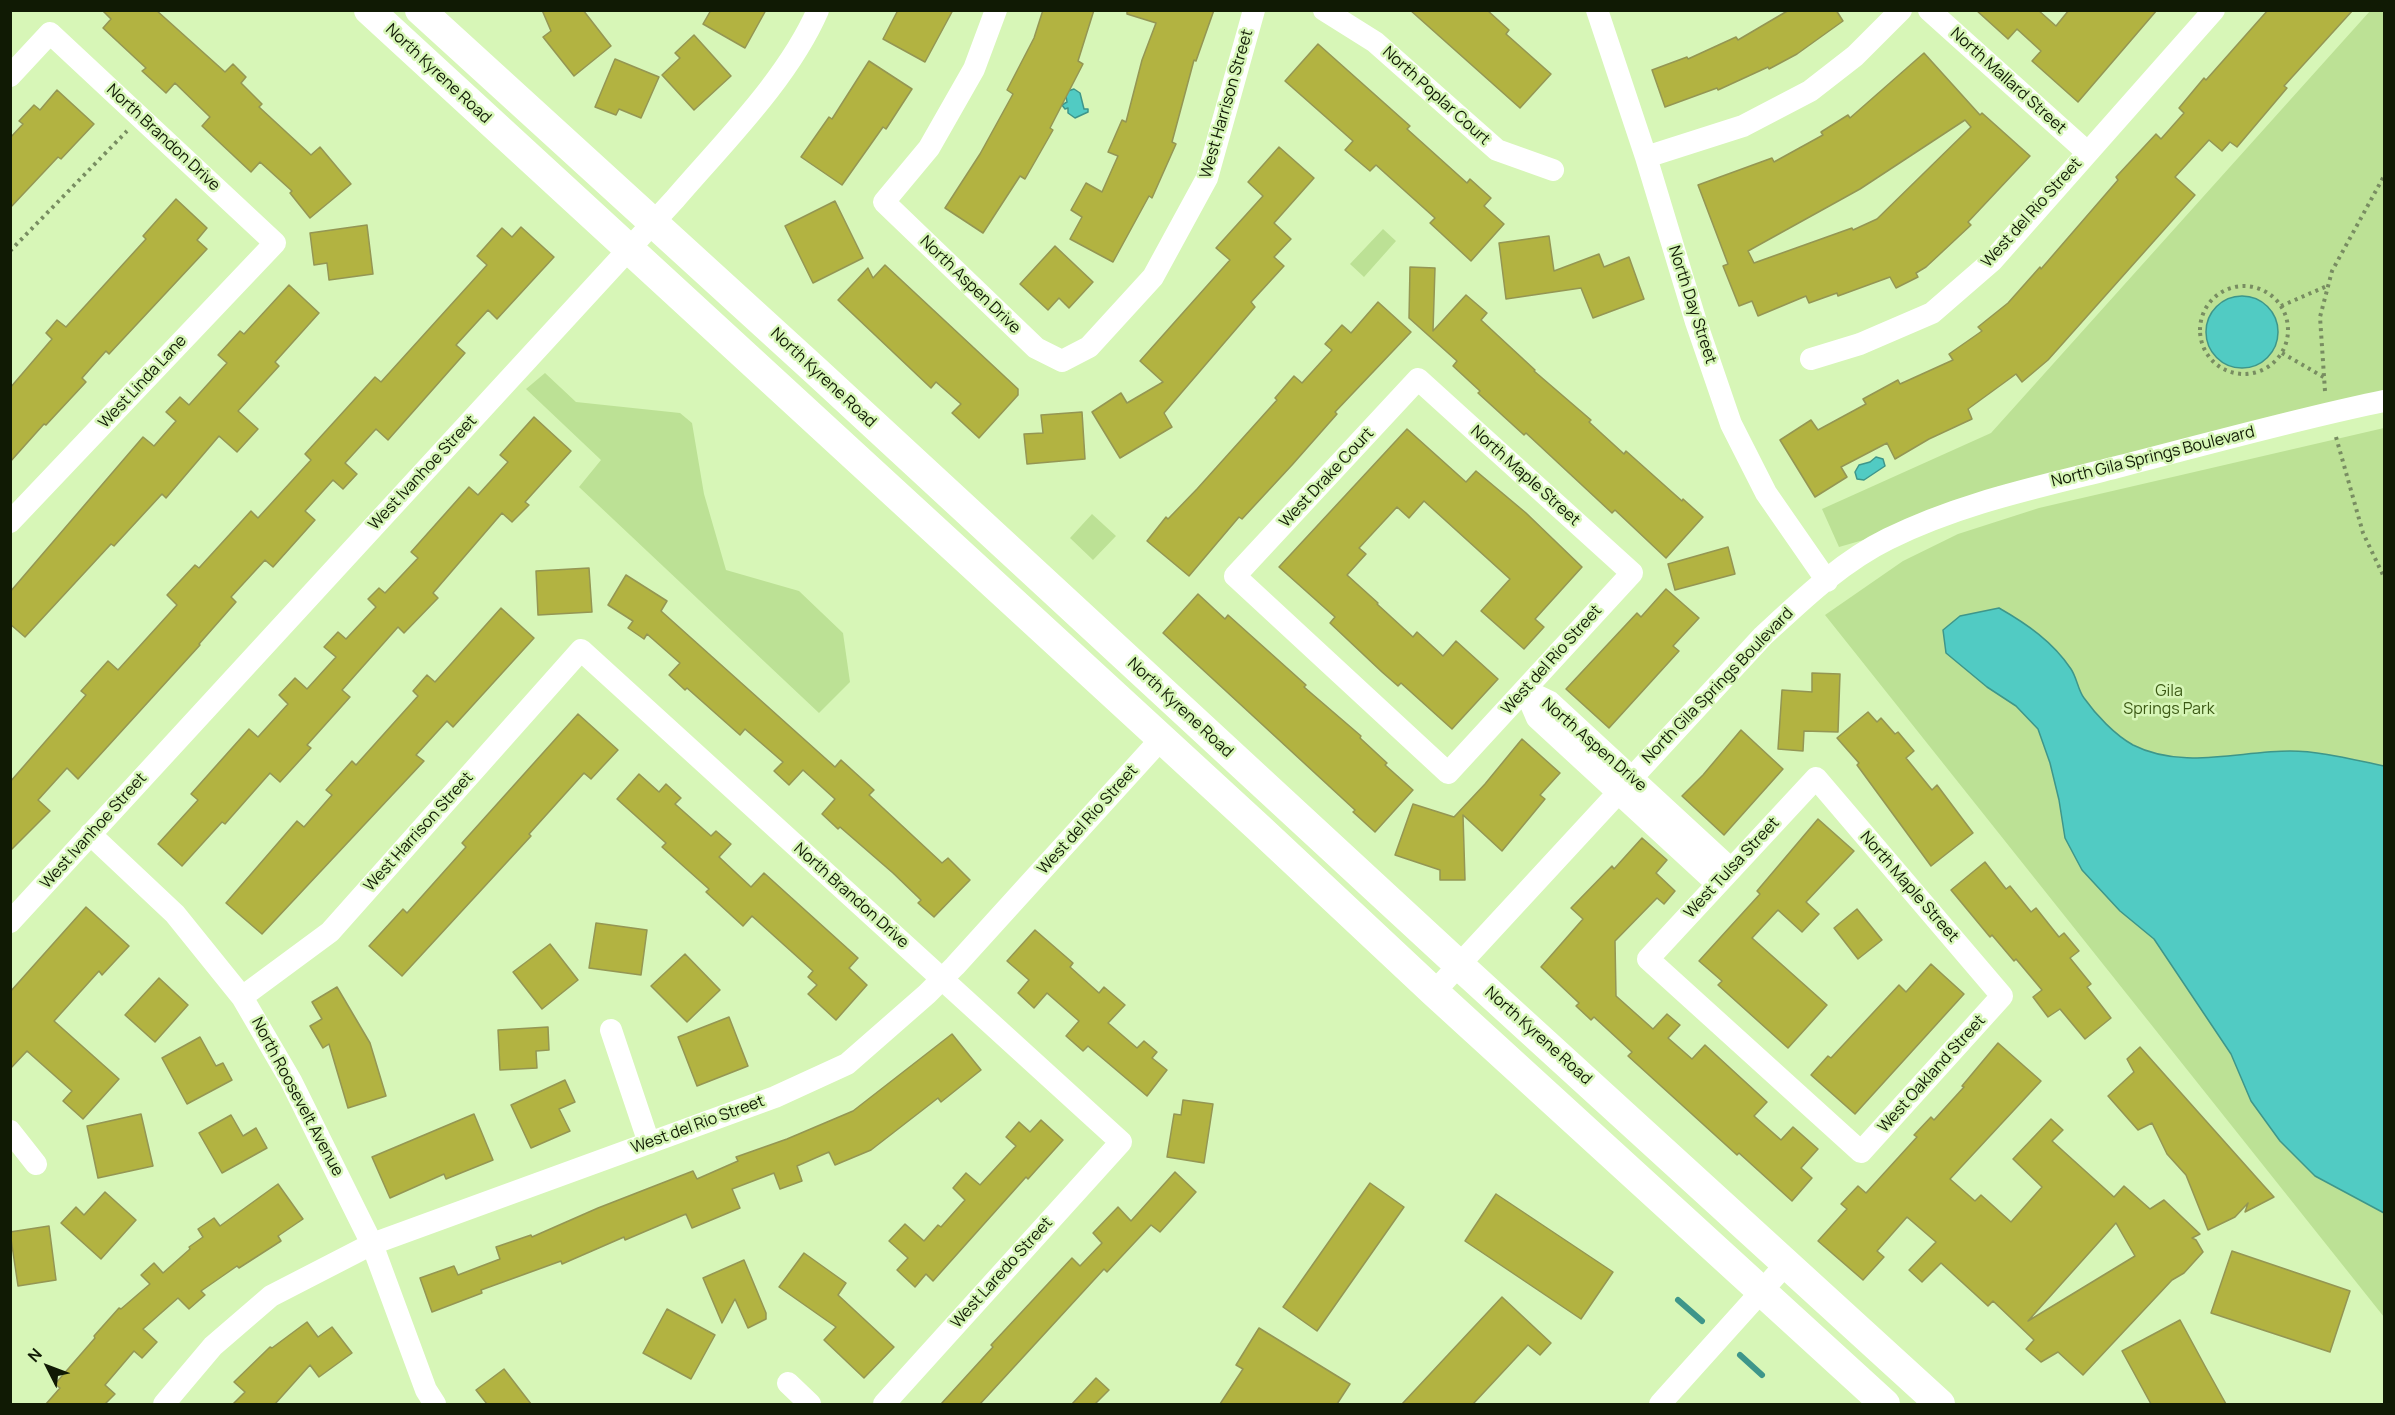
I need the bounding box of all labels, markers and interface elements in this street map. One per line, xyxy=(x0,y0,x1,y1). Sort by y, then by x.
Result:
street label: North Kyrene Road xyxy=(381,20,495,128)
street label: North Mallard Street xyxy=(1946,24,2070,138)
street label: West Harrison Street xyxy=(1197,27,1257,181)
street label: North Poplar Court xyxy=(1378,43,1494,149)
street label: North Brandon Drive xyxy=(102,81,224,195)
street label: West del Rio Street xyxy=(1978,154,2086,272)
street label: North Aspen Drive xyxy=(916,232,1024,338)
street label: North Day Street xyxy=(1664,244,1720,366)
street label: North Kyrene Road xyxy=(766,324,880,432)
street label: West Linda Lane xyxy=(95,332,191,432)
street label: West Ivanhoe Street xyxy=(365,412,481,534)
street label: North Maple Street xyxy=(1466,422,1584,530)
street label: North Gila Springs Boulevard xyxy=(2049,422,2257,492)
street label: West Drake Court xyxy=(1276,424,1378,532)
street label: West del Rio Street xyxy=(1498,601,1606,719)
street label: North Gila Springs Boulevard xyxy=(1639,604,1797,768)
street label: North Kyrene Road xyxy=(1123,654,1237,762)
park label: Gila Springs Park xyxy=(2123,682,2215,720)
street label: North Aspen Drive xyxy=(1538,694,1650,796)
street label: West del Rio Street xyxy=(1034,761,1142,879)
street label: West Harrison Street xyxy=(360,768,478,896)
street label: West Ivanhoe Street xyxy=(37,769,151,893)
street label: West Tulsa Street xyxy=(1680,814,1784,922)
street label: North Maple Street xyxy=(1856,828,1962,946)
street label: North Brandon Drive xyxy=(790,839,912,953)
street label: North Kyrene Road xyxy=(1481,983,1595,1089)
street label: West Oakland Street xyxy=(1874,1011,1990,1137)
street label: North Roosevelt Avenue xyxy=(247,1014,347,1180)
street label: West del Rio Street xyxy=(629,1092,767,1158)
street label: West Laredo Street xyxy=(947,1214,1057,1332)
north arrow xyxy=(18,1337,78,1397)
text: N xyxy=(23,1343,47,1367)

